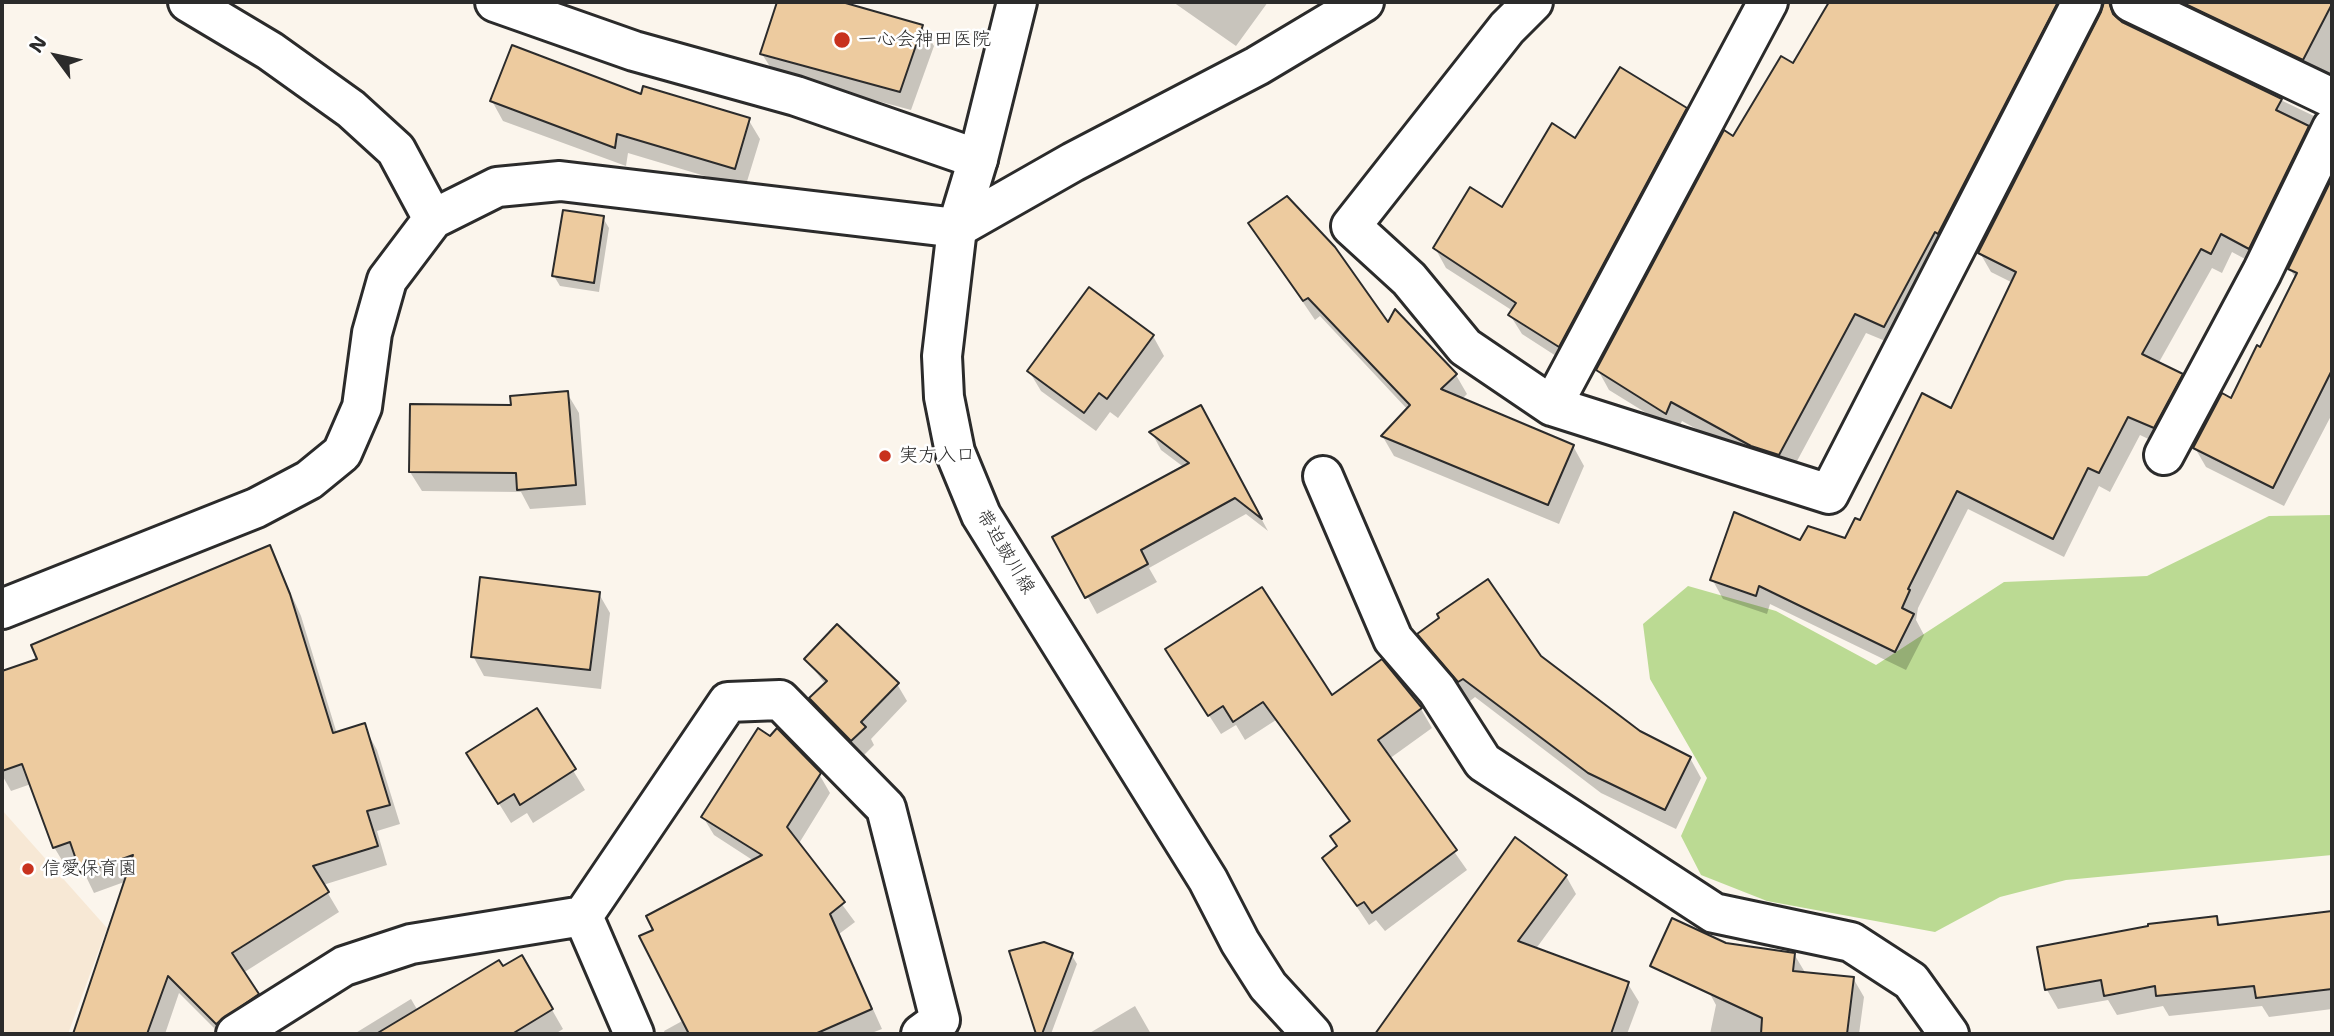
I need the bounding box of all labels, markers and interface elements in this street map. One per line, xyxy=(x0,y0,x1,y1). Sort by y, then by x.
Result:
north arrow xyxy=(21,21,91,91)
place label: 一心会神田医院 xyxy=(858,29,991,51)
marker: 一心会神田医院 xyxy=(832,30,852,50)
text: N xyxy=(23,31,53,57)
place label: 実方入口 xyxy=(899,445,975,467)
marker: 実方入口 xyxy=(877,448,893,464)
street label: 帯迫皷川線 xyxy=(971,505,1039,599)
place label: 信愛保育園 xyxy=(42,858,137,880)
marker: 信愛保育園 xyxy=(20,861,36,877)

